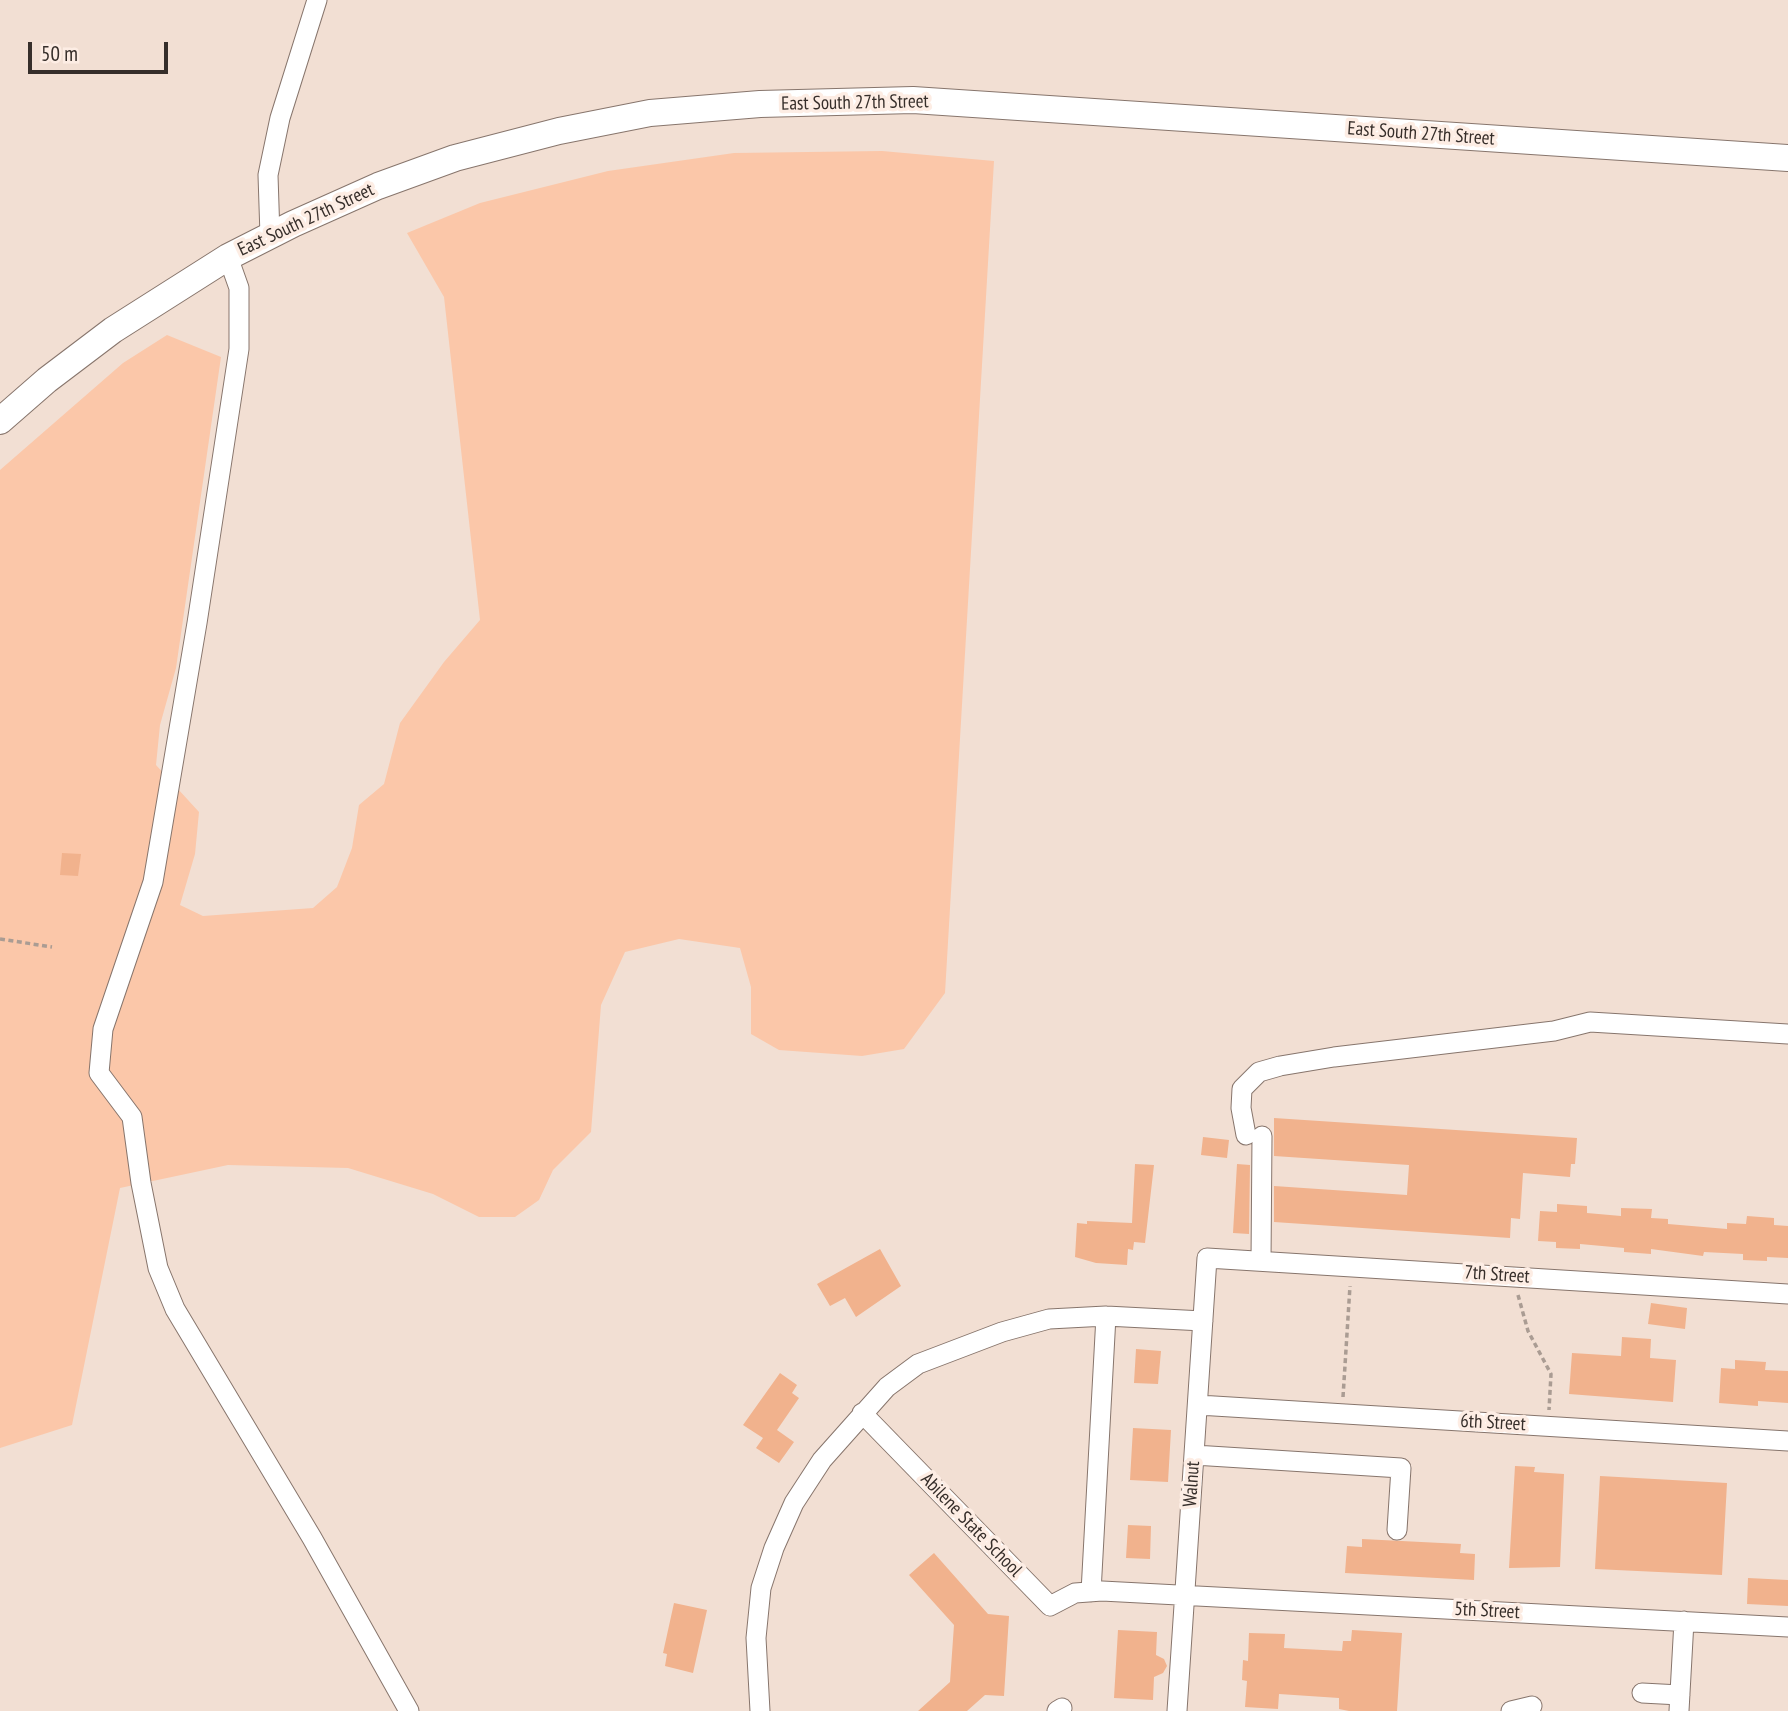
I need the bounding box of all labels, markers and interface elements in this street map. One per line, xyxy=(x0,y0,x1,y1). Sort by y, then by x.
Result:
scale bar xyxy=(32,28,172,72)
text: 50 m xyxy=(41,40,78,67)
street label: East South 27th Street xyxy=(781,90,929,116)
street label: East South 27th Street xyxy=(1347,117,1495,151)
street label: East South 27th Street xyxy=(234,178,378,262)
street label: 7th Street xyxy=(1464,1261,1530,1289)
street label: 6th Street xyxy=(1460,1410,1526,1436)
street label: Walnut xyxy=(1179,1460,1205,1508)
street label: Abilene State School xyxy=(916,1468,1026,1582)
street label: 5th Street xyxy=(1454,1598,1520,1624)

